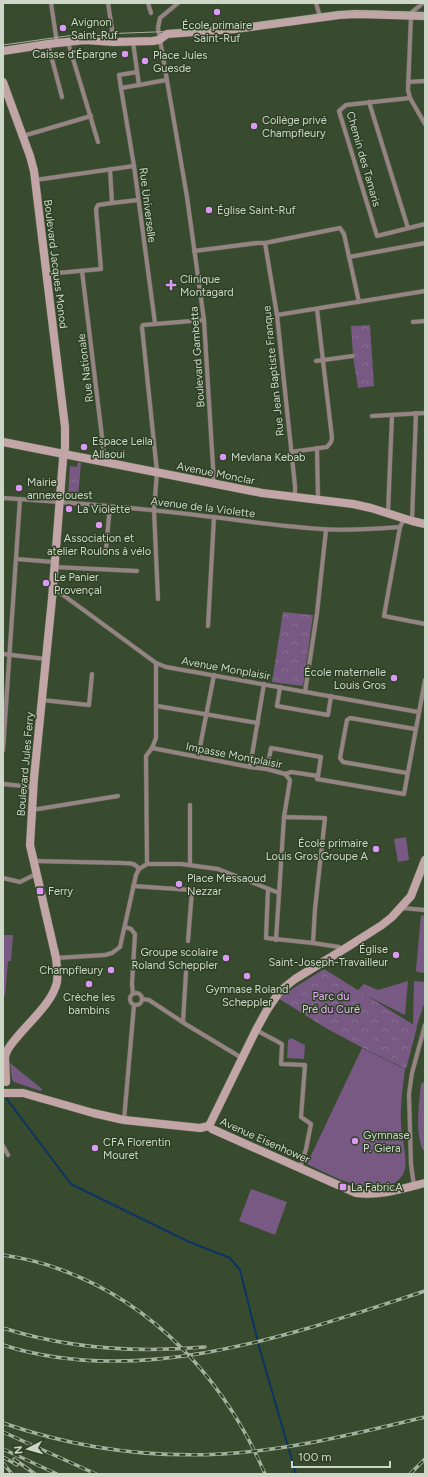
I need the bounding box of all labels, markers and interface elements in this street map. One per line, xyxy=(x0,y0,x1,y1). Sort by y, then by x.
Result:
marker: École primaire Saint-Ruf xyxy=(212,7,222,17)
place label: Avignon Saint-Ruf xyxy=(71,16,119,42)
place label: École primaire Saint-Ruf xyxy=(182,19,252,45)
marker: Avignon Saint-Ruf xyxy=(58,23,68,33)
place label: Caisse d'Épargne xyxy=(32,48,117,61)
marker: Caisse d'Épargne xyxy=(120,49,130,59)
place label: Place Jules Guesde xyxy=(153,49,207,75)
marker: Place Jules Guesde xyxy=(140,56,150,66)
street label: Chemin des Tamaris xyxy=(344,110,383,208)
place label: Collège privé Champfleury xyxy=(262,114,327,140)
marker: Collège privé Champfleury xyxy=(249,121,259,131)
street label: Rue Universelle xyxy=(136,167,159,243)
street label: Boulevard Jacques Monod xyxy=(41,199,70,329)
place label: Église Saint-Ruf xyxy=(217,204,297,217)
marker: Église Saint-Ruf xyxy=(204,205,214,215)
place label: Clinique Montagard xyxy=(180,273,234,299)
marker: Clinique Montagard xyxy=(165,279,177,291)
street label: Rue Jean Baptiste Franque xyxy=(260,305,287,437)
street label: Boulevard Gambetta xyxy=(187,306,208,408)
street label: Rue Nationale xyxy=(75,333,96,403)
place label: Espace Leila Allaoui xyxy=(92,435,153,461)
marker: Espace Leila Allaoui xyxy=(79,442,89,452)
place label: Mevlana Kebab xyxy=(231,451,306,464)
marker: Mevlana Kebab xyxy=(218,452,228,462)
street label: Avenue Monclar xyxy=(176,460,256,488)
place label: Mairie annexe ouest xyxy=(27,476,93,502)
marker: Mairie annexe ouest xyxy=(14,483,24,493)
street label: Avenue de la Violette xyxy=(150,495,256,520)
place label: La Violette xyxy=(77,503,130,516)
marker: La Violette xyxy=(64,504,74,514)
marker: Association et atelier Roulons à vélo xyxy=(94,520,104,530)
place label: Association et atelier Roulons à vélo xyxy=(47,532,151,558)
place label: Le Panier Provençal xyxy=(54,571,102,597)
marker: Le Panier Provençal xyxy=(41,578,51,588)
street label: Avenue Monplaisir xyxy=(180,654,272,683)
place label: École maternelle Louis Gros xyxy=(304,666,386,692)
marker: École maternelle Louis Gros xyxy=(389,673,399,683)
street label: Boulevard Jules Ferry xyxy=(14,711,37,817)
street label: Impasse Montplaisir xyxy=(185,740,283,771)
place label: École primaire Louis Gros Groupe A xyxy=(266,837,369,863)
marker: École primaire Louis Gros Groupe A xyxy=(371,844,381,854)
place label: Place Messaoud Nezzar xyxy=(187,872,266,898)
marker: Place Messaoud Nezzar xyxy=(174,879,184,889)
place label: Ferry xyxy=(48,885,73,898)
marker: Ferry xyxy=(35,886,45,896)
place label: Église Saint-Joseph-Travailleur xyxy=(269,943,388,969)
place label: Groupe scolaire Roland Scheppler xyxy=(131,946,218,972)
marker: Église Saint-Joseph-Travailleur xyxy=(391,950,401,960)
marker: Groupe scolaire Roland Scheppler xyxy=(221,953,231,963)
place label: Champfleury xyxy=(39,964,103,977)
marker: Champfleury xyxy=(106,965,116,975)
marker: Gymnase Roland Scheppler xyxy=(242,971,252,981)
marker: Crèche les bambins xyxy=(84,979,94,989)
place label: Gymnase Roland Scheppler xyxy=(206,983,288,1009)
park label: Parc du Pré du Curé xyxy=(302,990,360,1016)
place label: Crèche les bambins xyxy=(63,991,115,1017)
street label: Avenue Eisenhower xyxy=(218,1115,312,1166)
place label: Gymnase P. Giera xyxy=(363,1129,409,1155)
place label: CFA Florentin Mouret xyxy=(103,1136,171,1162)
marker: Gymnase P. Giera xyxy=(350,1136,360,1146)
marker: CFA Florentin Mouret xyxy=(90,1143,100,1153)
place label: La FabricA xyxy=(351,1181,403,1194)
marker: La FabricA xyxy=(338,1182,348,1192)
north arrow xyxy=(8,1429,48,1469)
scale bar xyxy=(292,1443,390,1469)
text: N xyxy=(12,1445,25,1455)
text: 100 m xyxy=(298,1450,332,1464)

